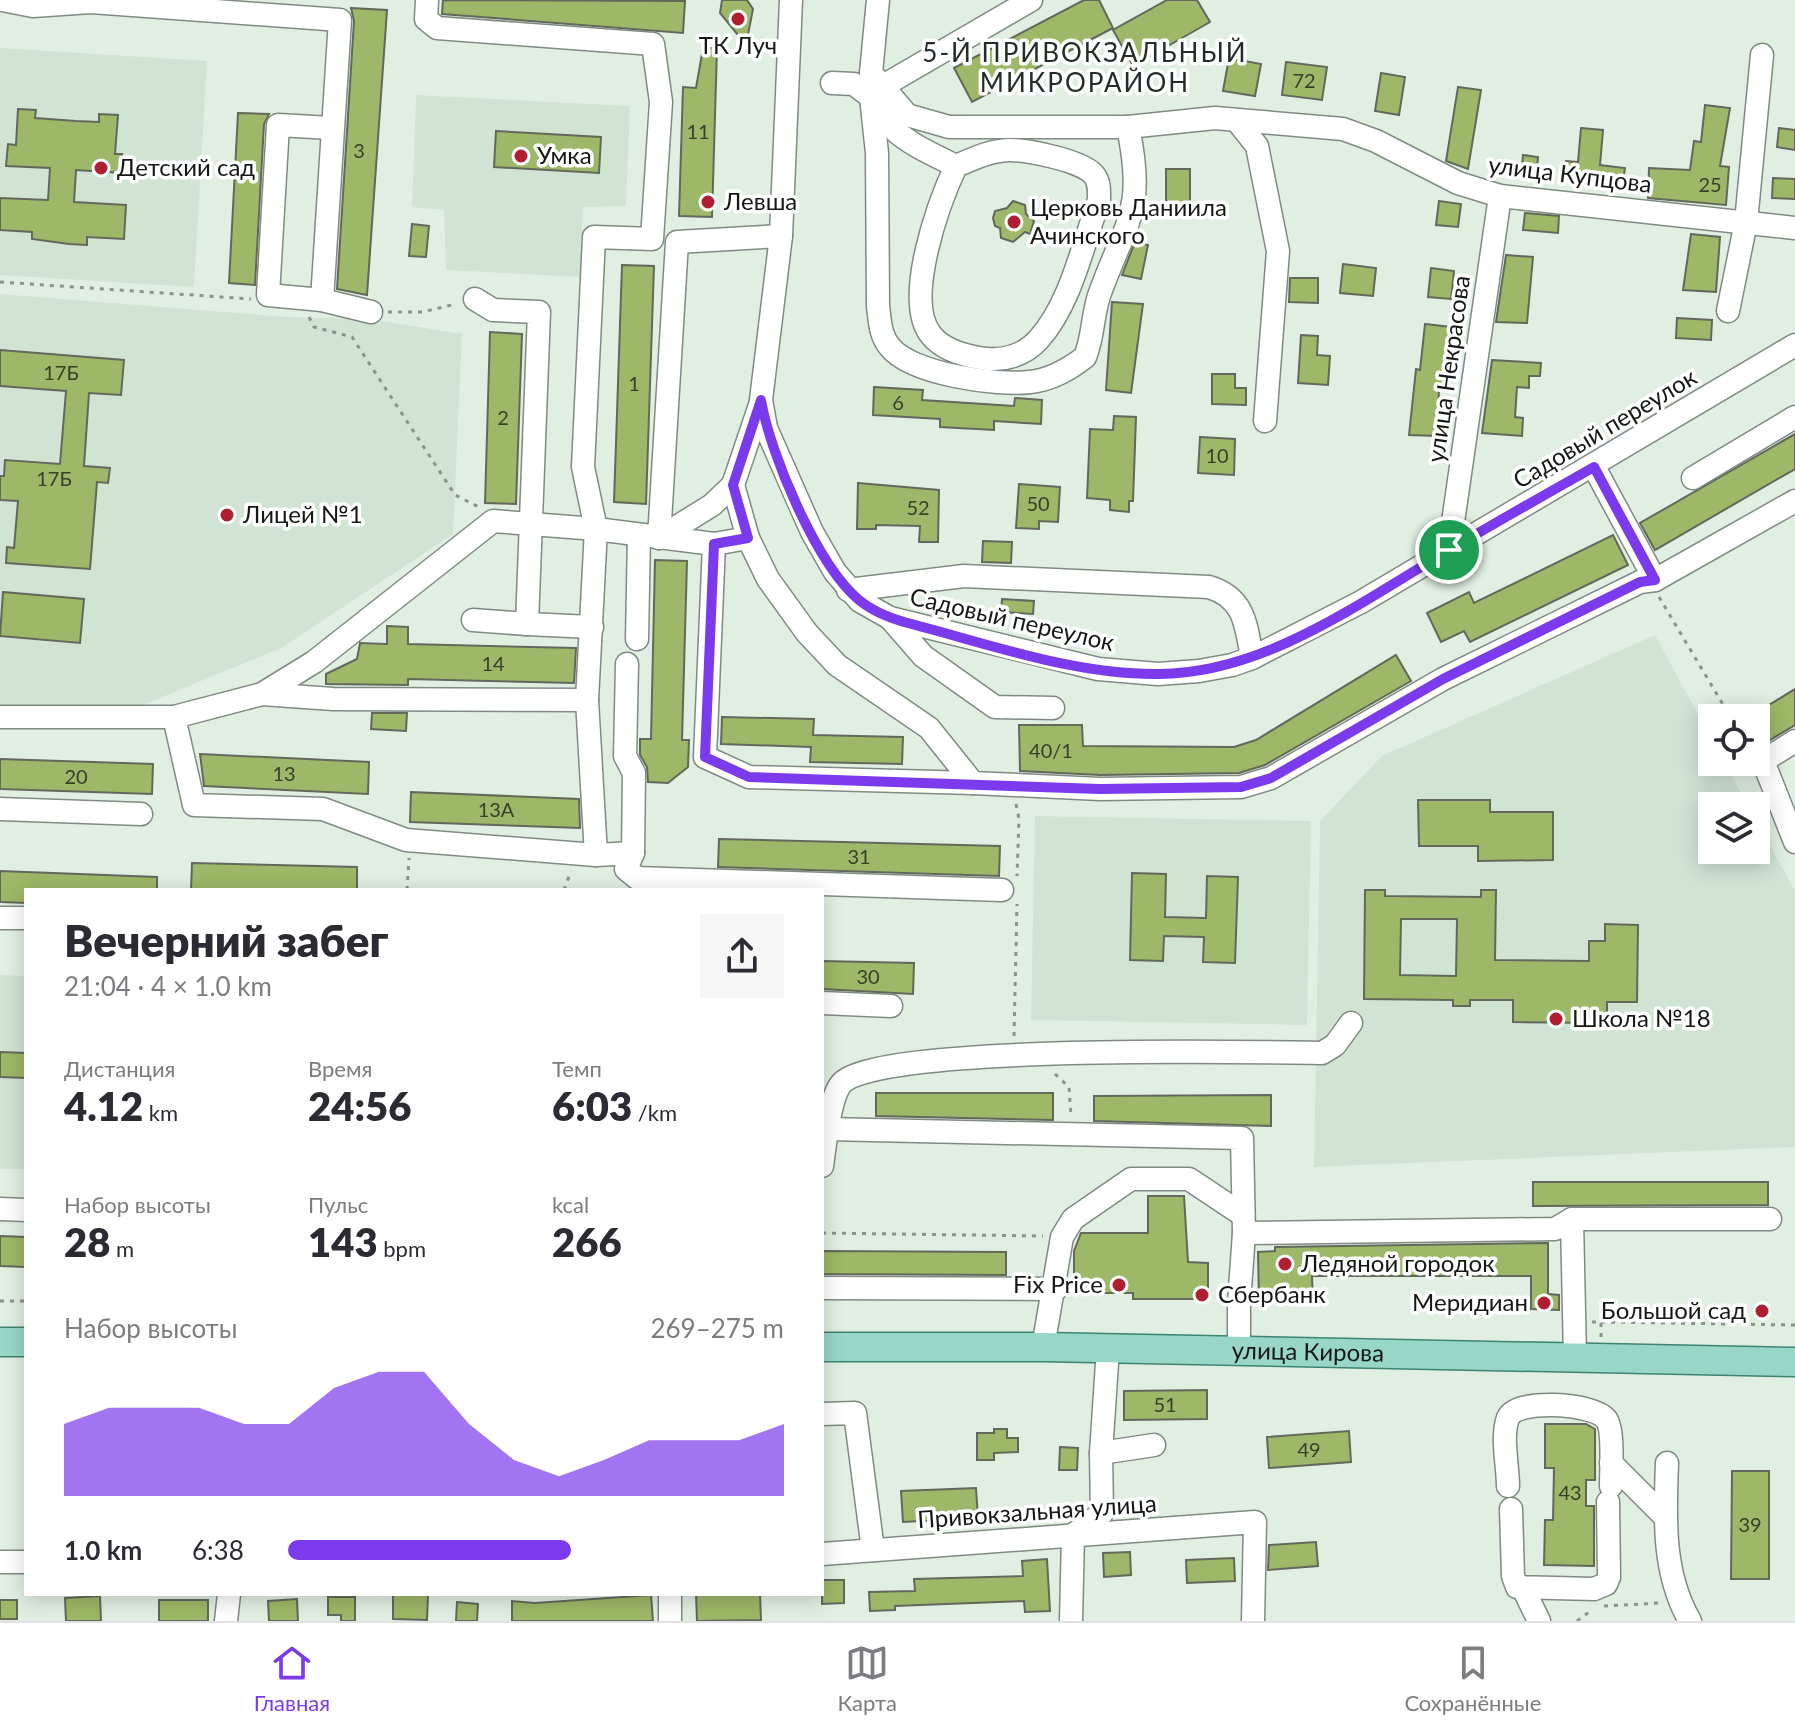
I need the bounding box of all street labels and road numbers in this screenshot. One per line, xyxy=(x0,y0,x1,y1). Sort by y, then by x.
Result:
street label: улица Купцова xyxy=(1487,149,1653,198)
street label: улица Некрасова xyxy=(1420,273,1475,464)
street label: Садовый переулок xyxy=(1507,361,1702,494)
street label: Садовый переулок xyxy=(907,581,1118,656)
street label: улица Кирова xyxy=(1232,1335,1384,1367)
street label: Привокзальная улица xyxy=(916,1488,1158,1533)

